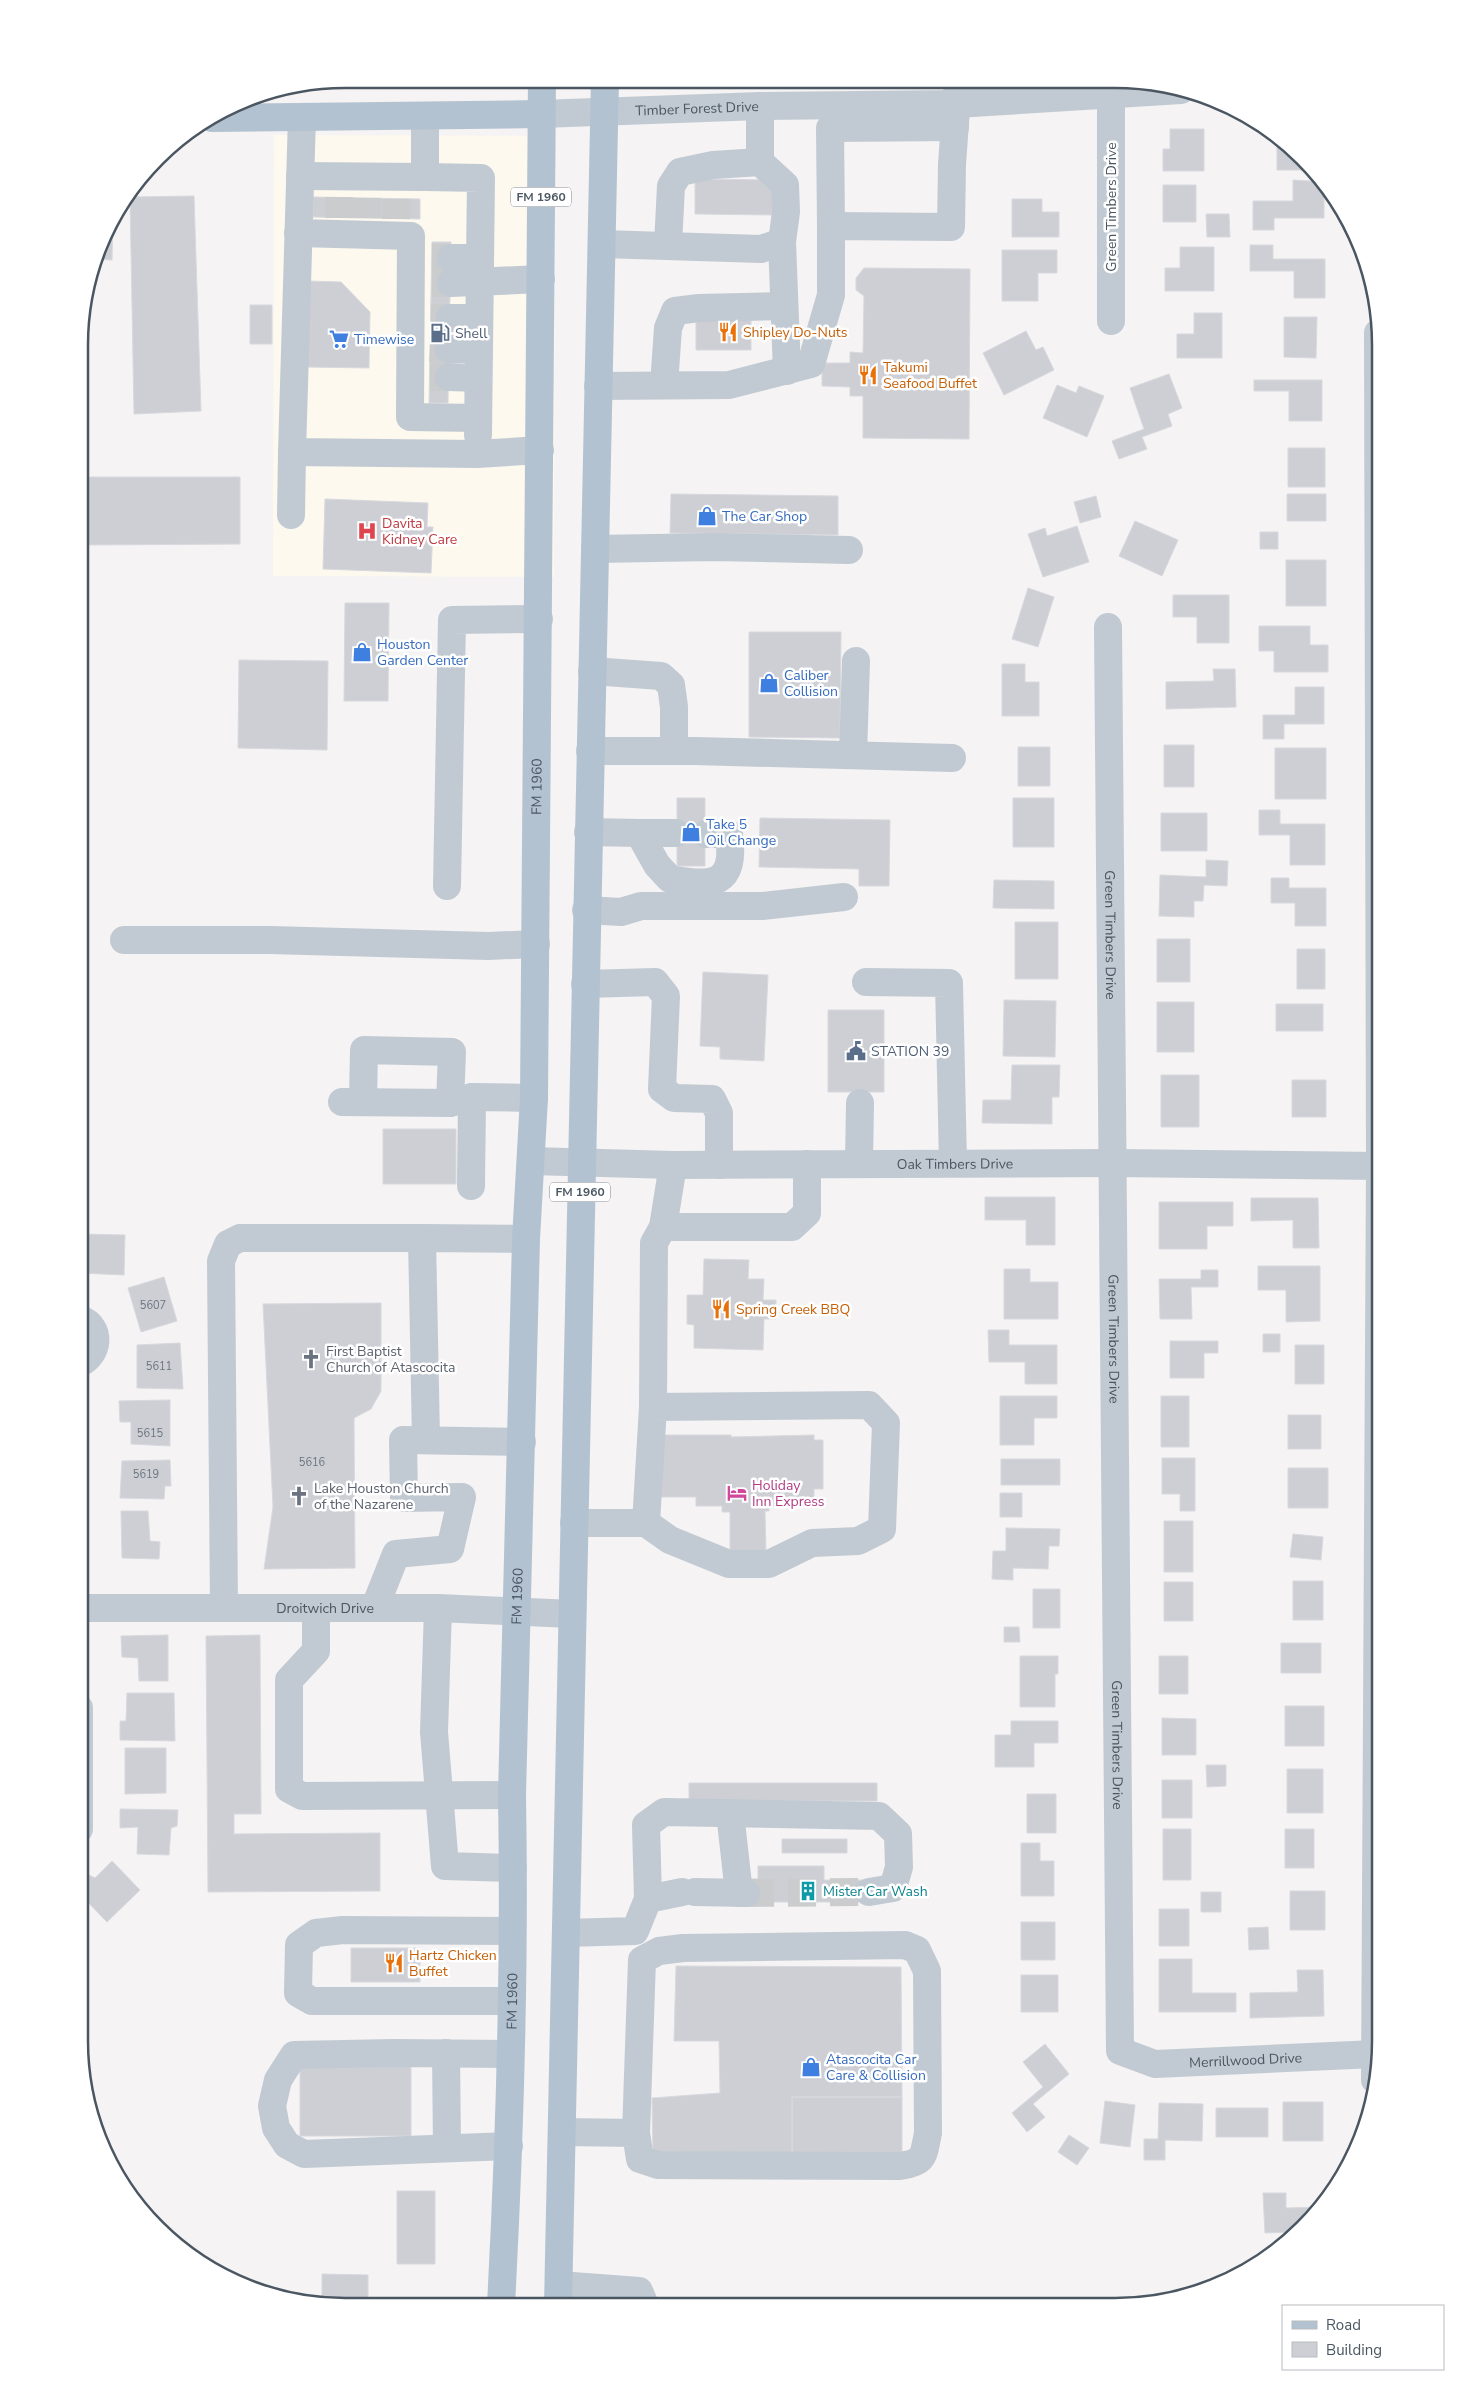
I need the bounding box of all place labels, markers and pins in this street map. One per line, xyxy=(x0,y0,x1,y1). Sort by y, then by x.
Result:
restaurant icon: Shipley Do-Nuts xyxy=(717,321,739,343)
fuel station icon: Shell xyxy=(429,322,451,344)
place label: Shipley Do-Nuts xyxy=(743,323,848,342)
place label: Shell xyxy=(455,324,488,343)
supermarket icon: Timewise xyxy=(328,328,350,350)
place label: Timewise xyxy=(354,330,414,349)
place label: Takumi Seafood Buffet xyxy=(883,358,977,393)
restaurant icon: Takumi Seafood Buffet xyxy=(857,364,879,386)
shop icon: The Car Shop xyxy=(696,505,718,527)
place label: The Car Shop xyxy=(722,507,807,526)
place label: Davita Kidney Care xyxy=(382,514,457,549)
hospital icon: Davita Kidney Care xyxy=(356,520,378,542)
place label: Houston Garden Center xyxy=(377,635,468,670)
shop icon: Houston Garden Center xyxy=(351,641,373,663)
place label: Caliber Collision xyxy=(784,666,838,701)
shop icon: Caliber Collision xyxy=(758,672,780,694)
place label: Take 5 Oil Change xyxy=(706,815,776,850)
shop icon: Take 5 Oil Change xyxy=(680,821,702,843)
public building icon: STATION 39 xyxy=(845,1040,867,1062)
place label: STATION 39 xyxy=(871,1042,949,1061)
restaurant icon: Spring Creek BBQ xyxy=(710,1298,732,1320)
place label: Spring Creek BBQ xyxy=(736,1300,850,1319)
place label: First Baptist Church of Atascocita xyxy=(326,1342,455,1377)
church icon: First Baptist Church of Atascocita xyxy=(300,1348,322,1370)
place label: Holiday Inn Express xyxy=(752,1476,825,1511)
place label: Lake Houston Church of the Nazarene xyxy=(314,1479,449,1514)
hotel icon: Holiday Inn Express xyxy=(726,1482,748,1504)
church icon: Lake Houston Church of the Nazarene xyxy=(288,1485,310,1507)
building icon: Mister Car Wash xyxy=(797,1880,819,1902)
place label: Mister Car Wash xyxy=(823,1882,928,1901)
place label: Hartz Chicken Buffet xyxy=(409,1946,497,1981)
restaurant icon: Hartz Chicken Buffet xyxy=(383,1952,405,1974)
place label: Atascocita Car Care & Collision xyxy=(826,2050,926,2085)
shop icon: Atascocita Car Care & Collision xyxy=(800,2056,822,2078)

